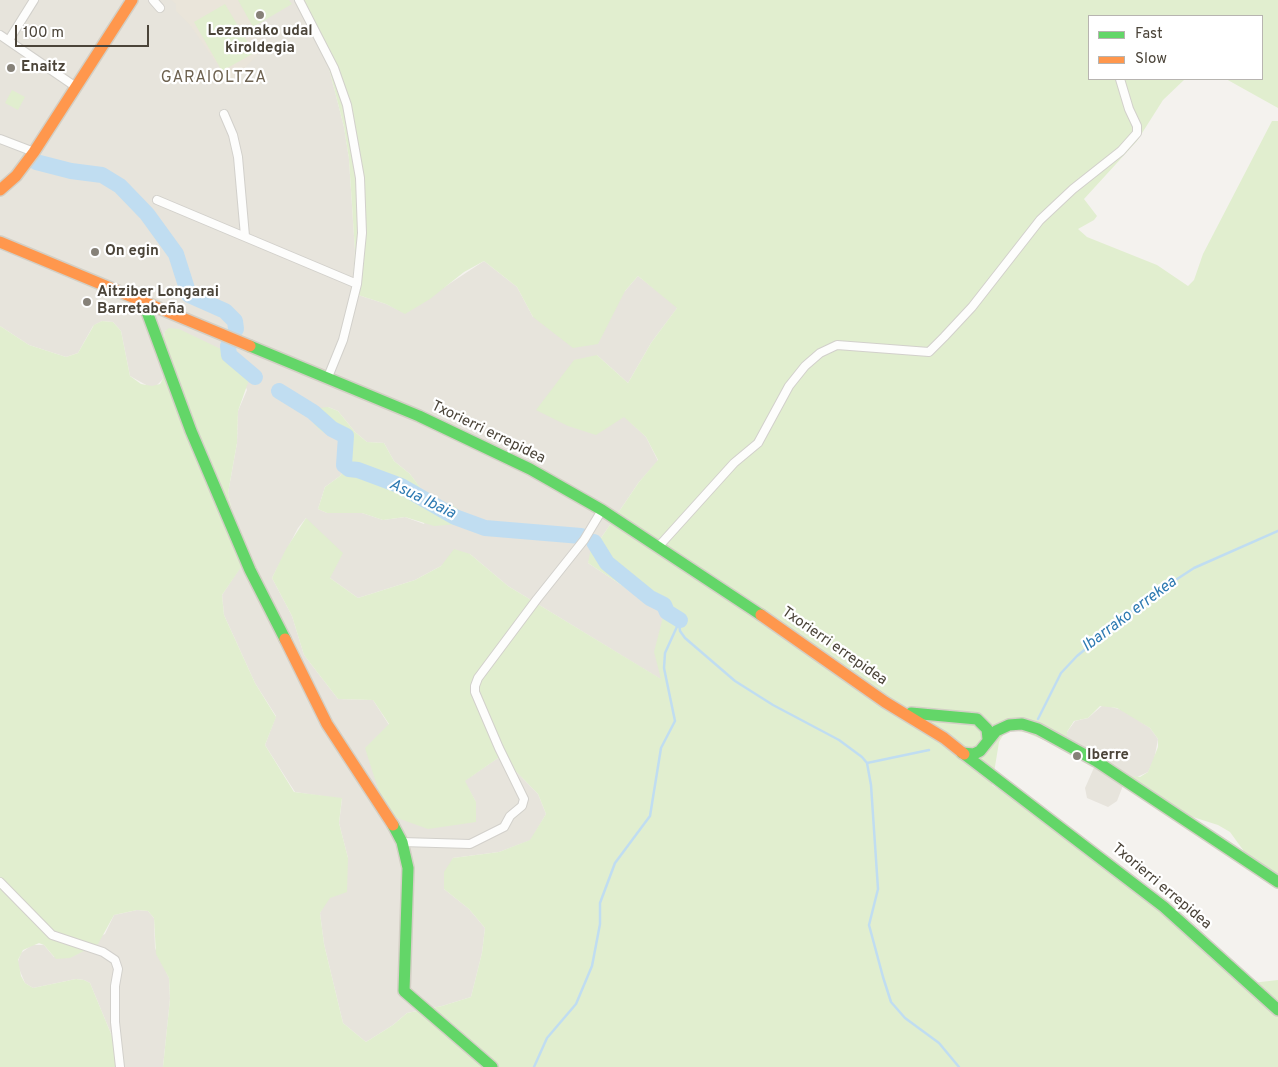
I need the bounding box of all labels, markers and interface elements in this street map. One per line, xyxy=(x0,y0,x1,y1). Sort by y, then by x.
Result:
marker: Lezamako udal kiroldegia xyxy=(254,9,266,21)
scale bar xyxy=(18,15,151,47)
legend xyxy=(1088,15,1263,80)
place label: Lezamako udal kiroldegia xyxy=(207,23,313,58)
text: 100 m xyxy=(23,24,64,43)
text: Fast xyxy=(1135,25,1163,44)
text: Slow xyxy=(1135,50,1167,69)
place label: Enaitz xyxy=(21,59,66,77)
marker: Enaitz xyxy=(5,62,17,74)
district label: GARAIOLTZA xyxy=(160,69,268,89)
place label: On egin xyxy=(105,243,159,261)
marker: On egin xyxy=(89,246,101,258)
place label: Aitziber Longarai Barretabeña xyxy=(97,284,219,319)
marker: Aitziber Longarai Barretabeña xyxy=(81,296,93,308)
street label: Txorierri errepidea xyxy=(428,398,548,468)
water label: Asua Ibaia xyxy=(386,476,458,524)
water label: Ibarrako errekea xyxy=(1079,573,1181,657)
street label: Txorierri errepidea xyxy=(778,604,890,690)
place label: Iberre xyxy=(1087,747,1129,765)
marker: Iberre xyxy=(1071,750,1083,762)
street label: Txorierri errepidea xyxy=(1108,840,1214,934)

